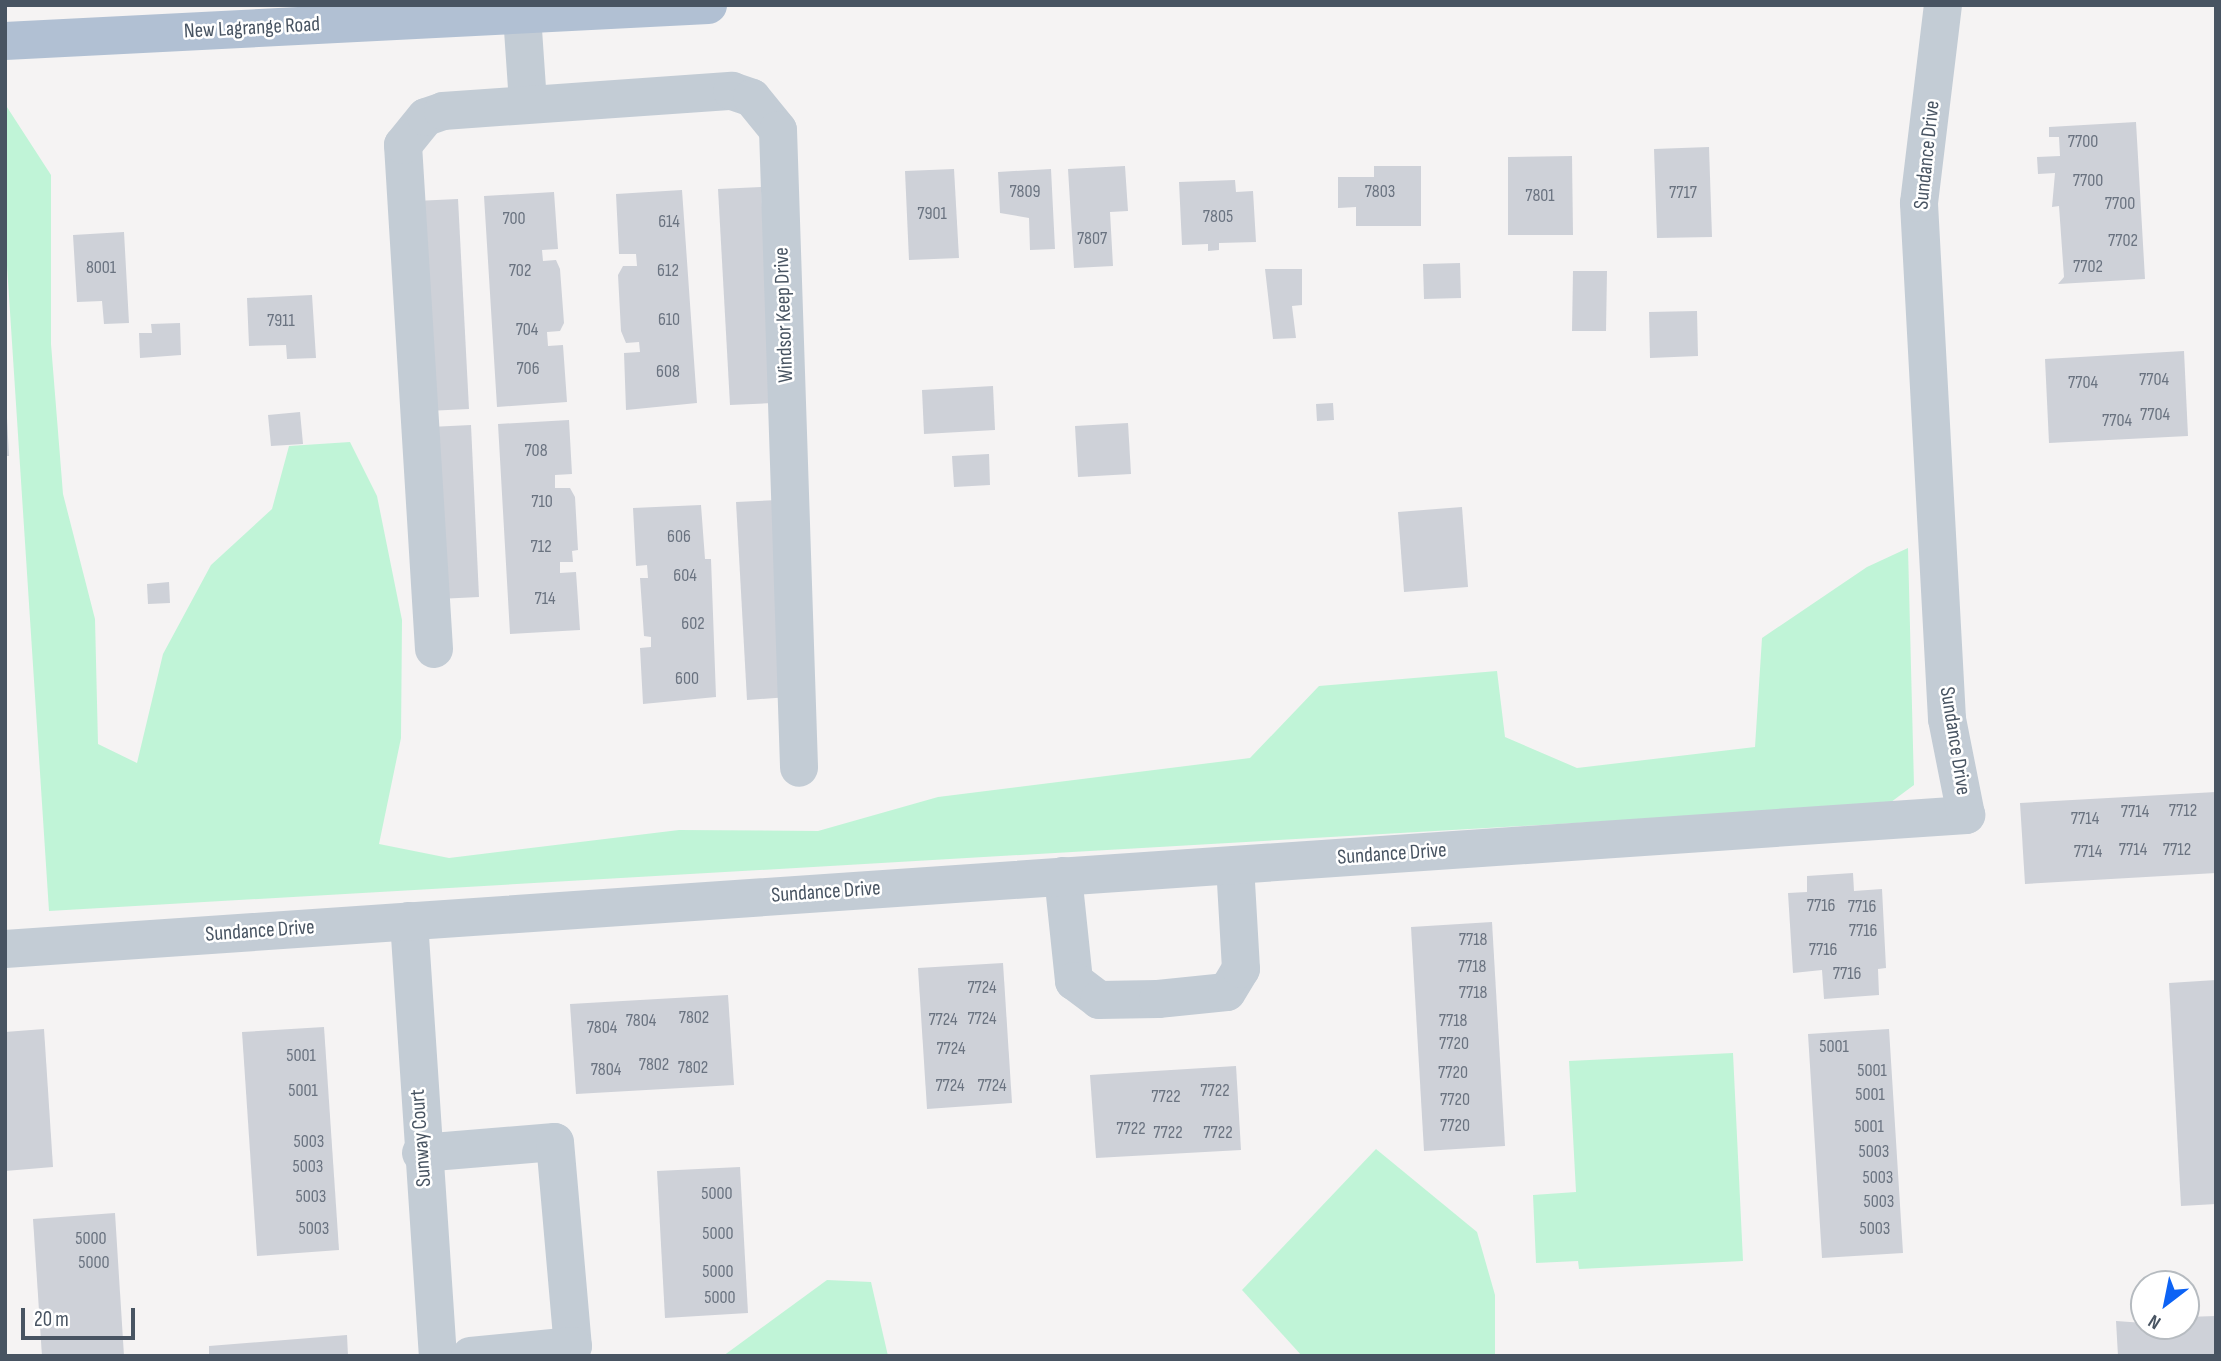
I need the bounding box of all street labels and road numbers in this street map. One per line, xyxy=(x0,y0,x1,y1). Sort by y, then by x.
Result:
street label: New Lagrange Road xyxy=(183,12,321,44)
street label: Sundance Drive xyxy=(1909,99,1945,211)
street label: Windsor Keep Drive xyxy=(769,247,799,383)
street label: Sundance Drive xyxy=(1934,685,1976,797)
street label: Sundance Drive xyxy=(1337,838,1447,870)
street label: Sundance Drive xyxy=(771,876,881,908)
street label: Sundance Drive xyxy=(205,915,315,947)
street label: Sunway Court xyxy=(405,1088,437,1188)

